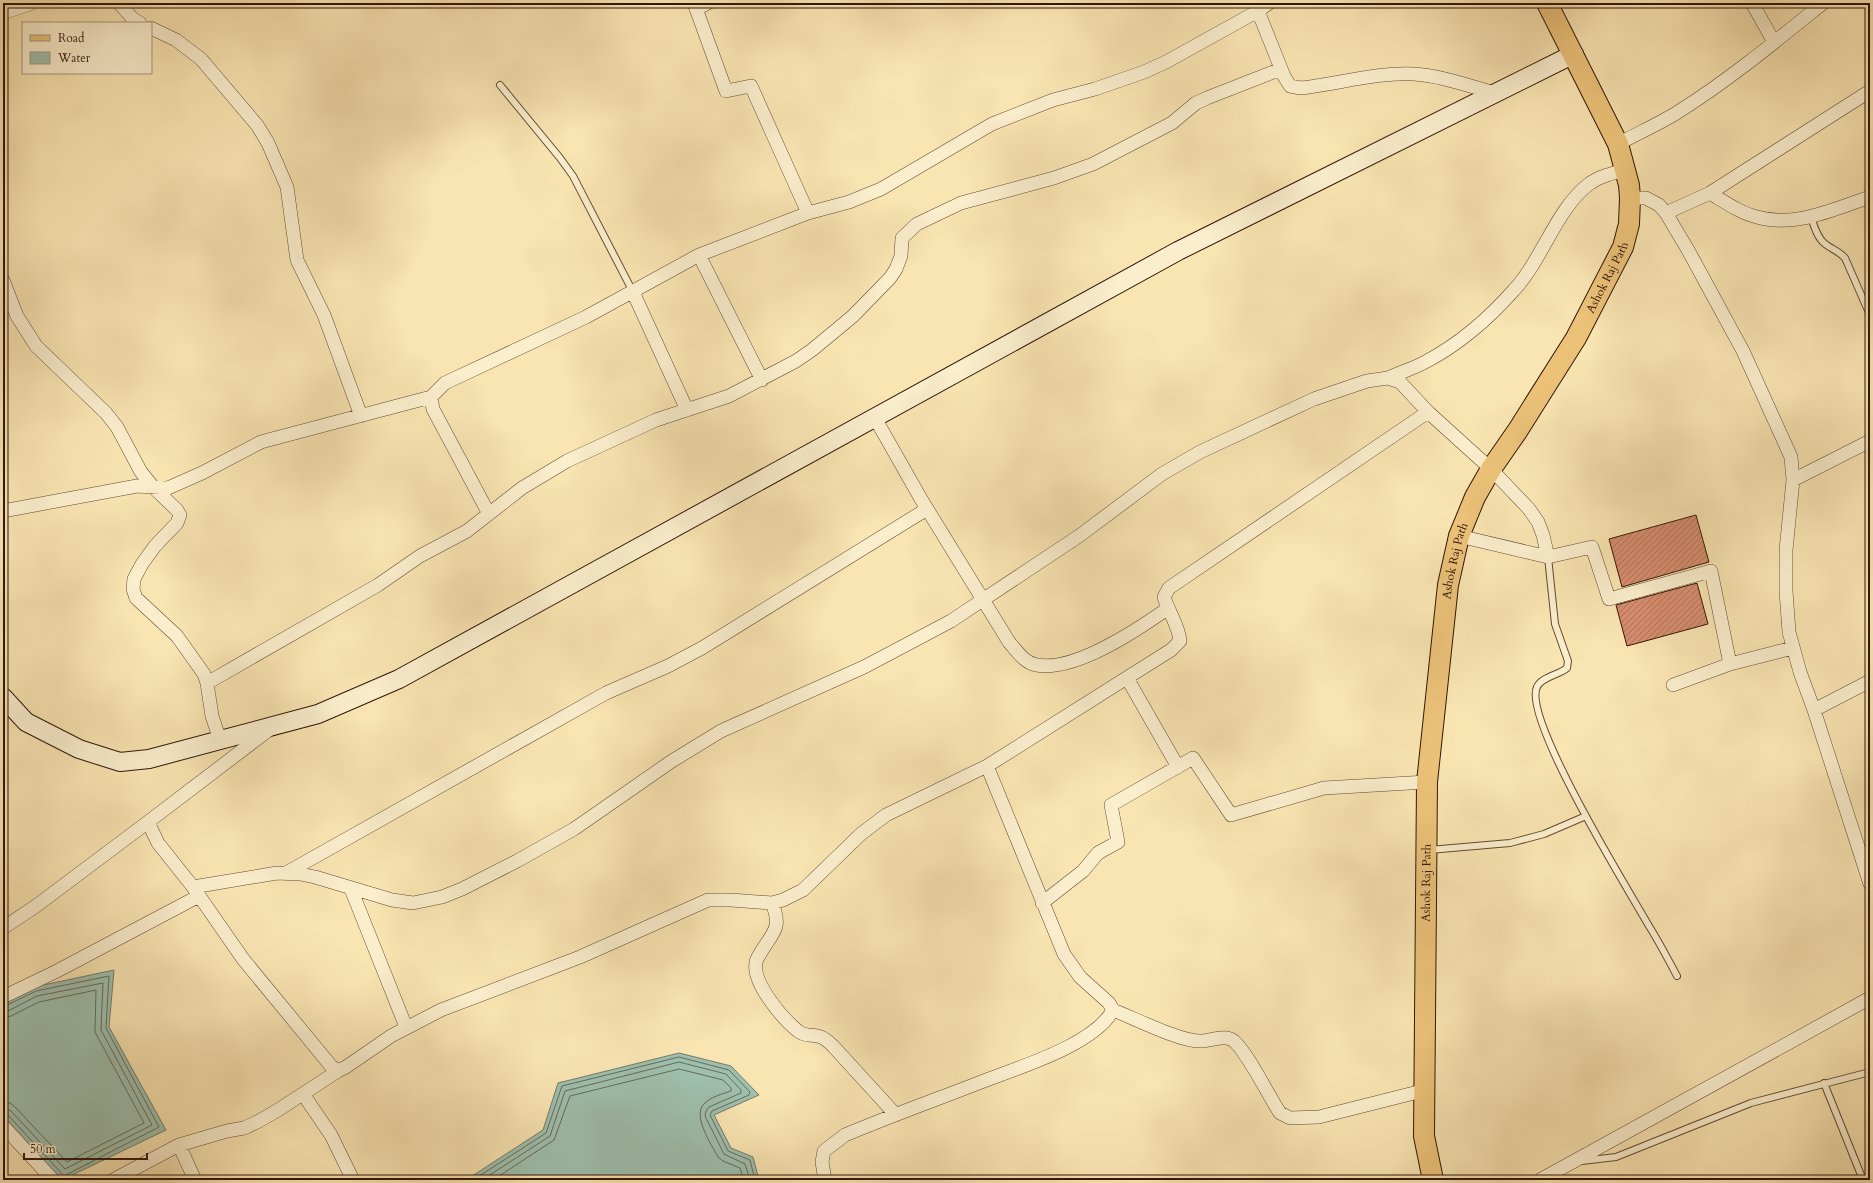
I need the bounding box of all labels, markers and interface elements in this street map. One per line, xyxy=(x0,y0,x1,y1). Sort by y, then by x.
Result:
legend xyxy=(22,22,152,74)
text: Road xyxy=(58,30,85,46)
text: Water xyxy=(57,50,91,66)
street label: Ashok Raj Path xyxy=(1582,240,1632,316)
street label: Ashok Raj Path xyxy=(1439,520,1472,600)
street label: Ashok Raj Path xyxy=(1418,843,1434,922)
scale bar xyxy=(24,1135,147,1161)
text: 50 m xyxy=(30,1141,57,1157)

